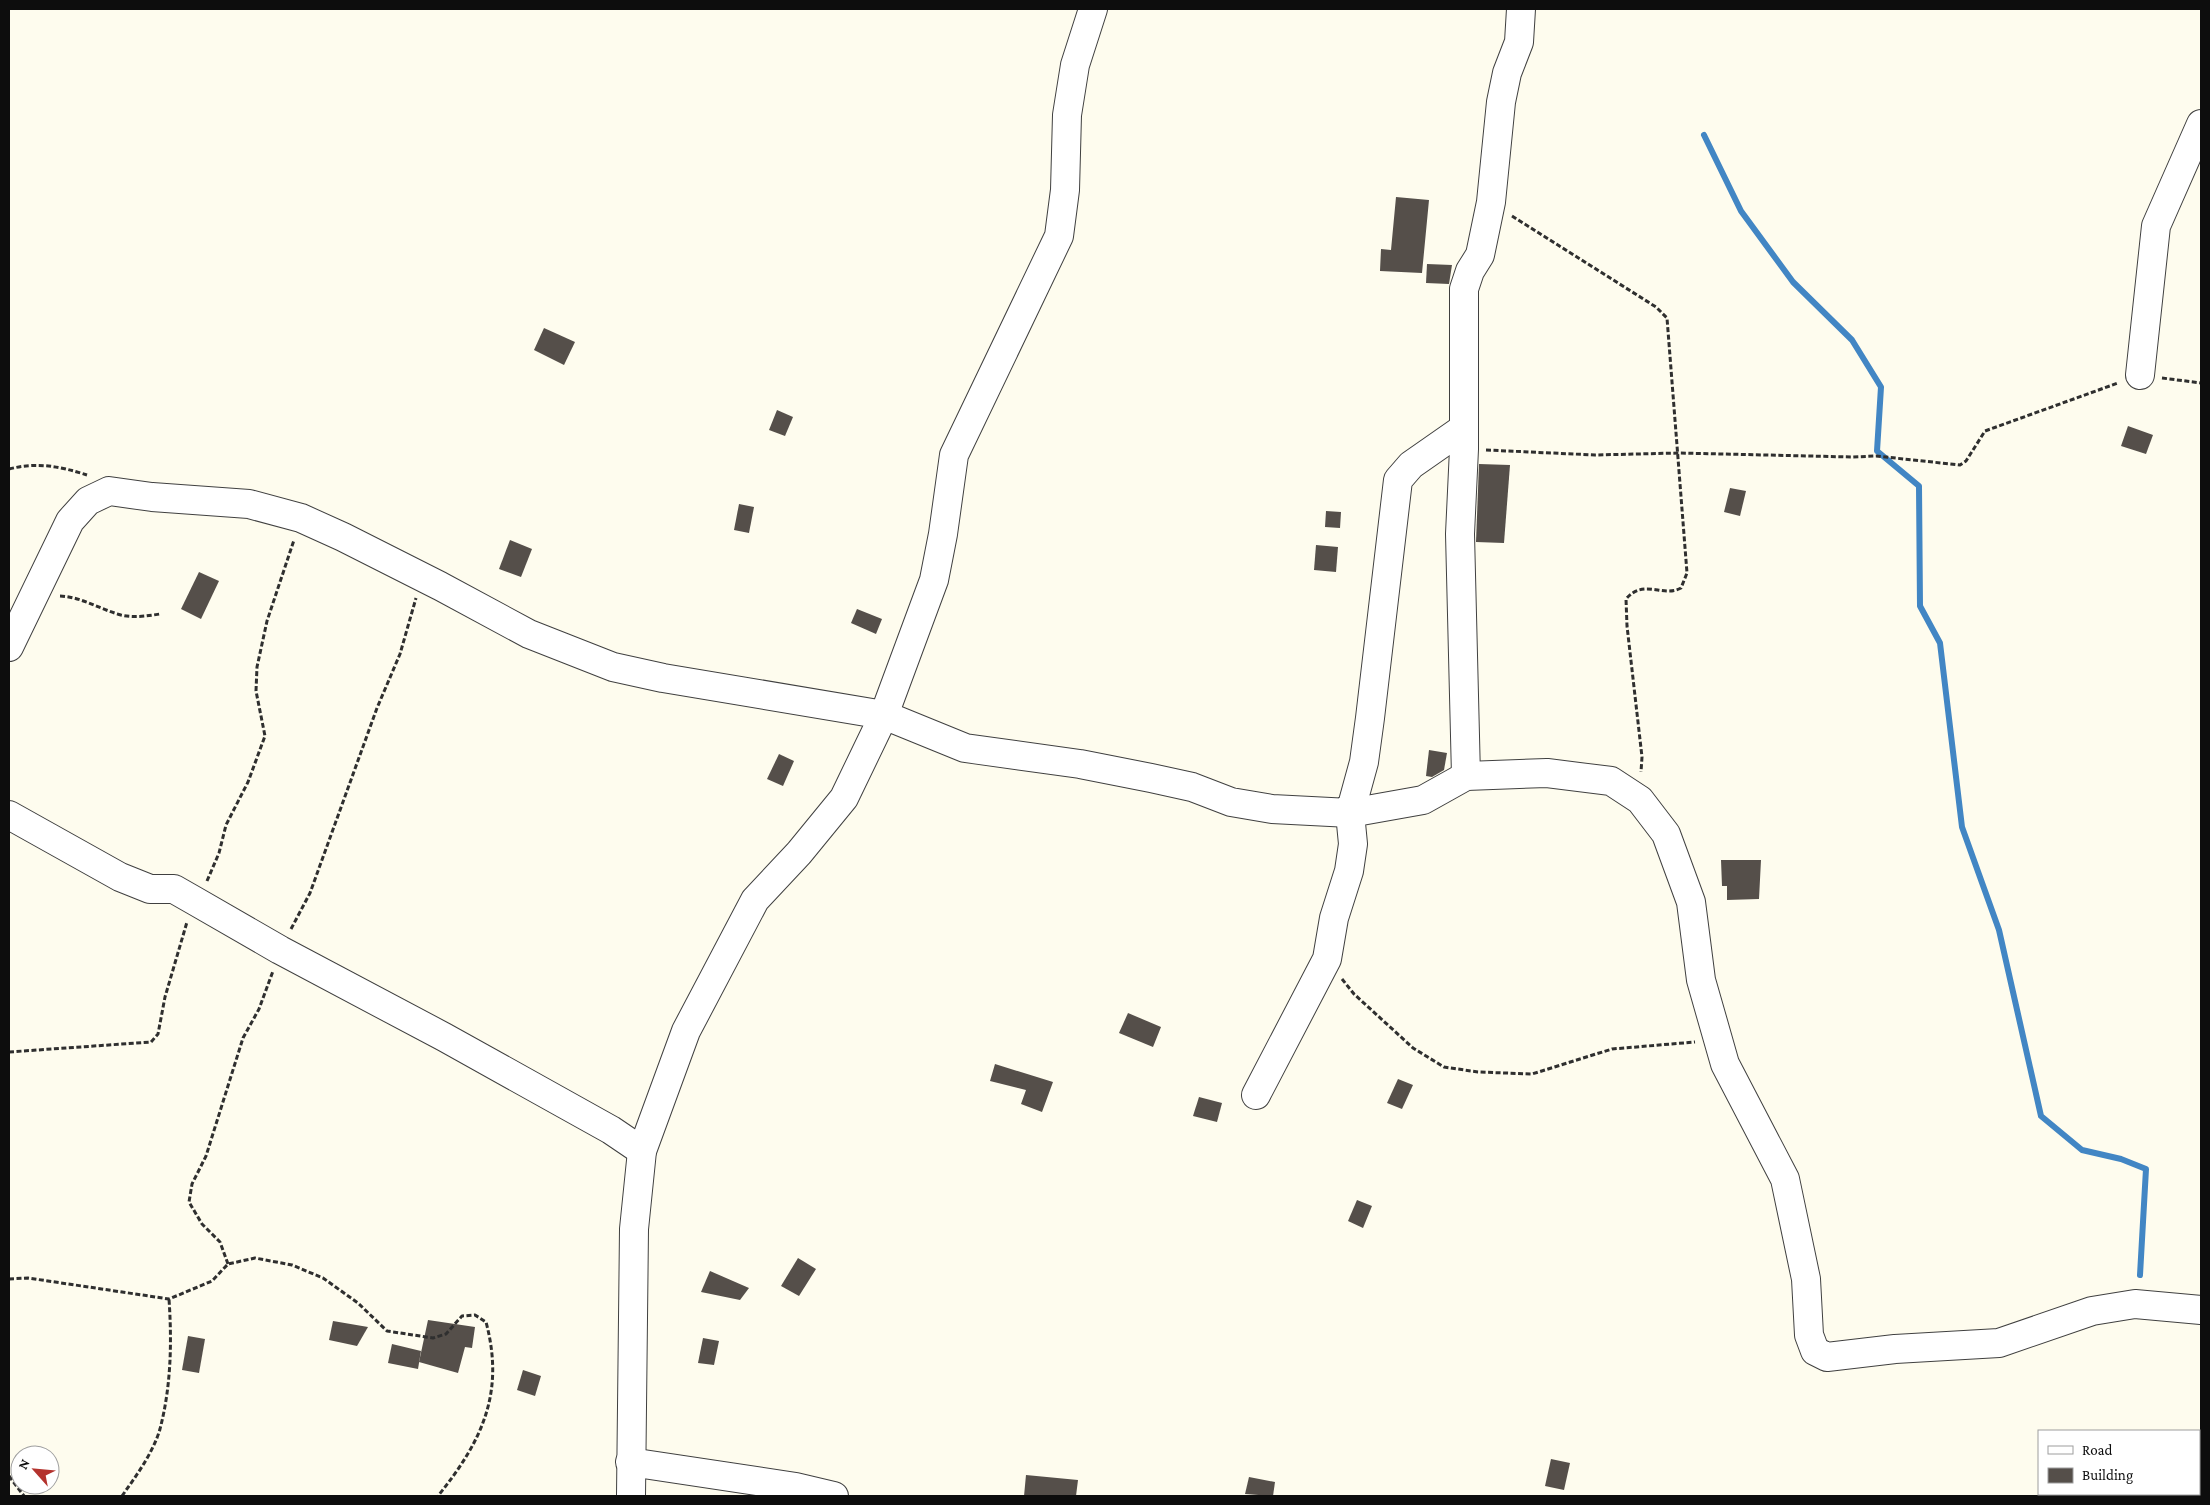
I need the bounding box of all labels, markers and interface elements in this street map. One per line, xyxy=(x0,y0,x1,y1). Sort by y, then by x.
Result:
legend xyxy=(2038,1430,2200,1495)
text: Road xyxy=(2082,1442,2113,1458)
north arrow xyxy=(10,1445,60,1495)
text: N xyxy=(14,1456,33,1472)
text: Building xyxy=(2082,1467,2133,1484)

